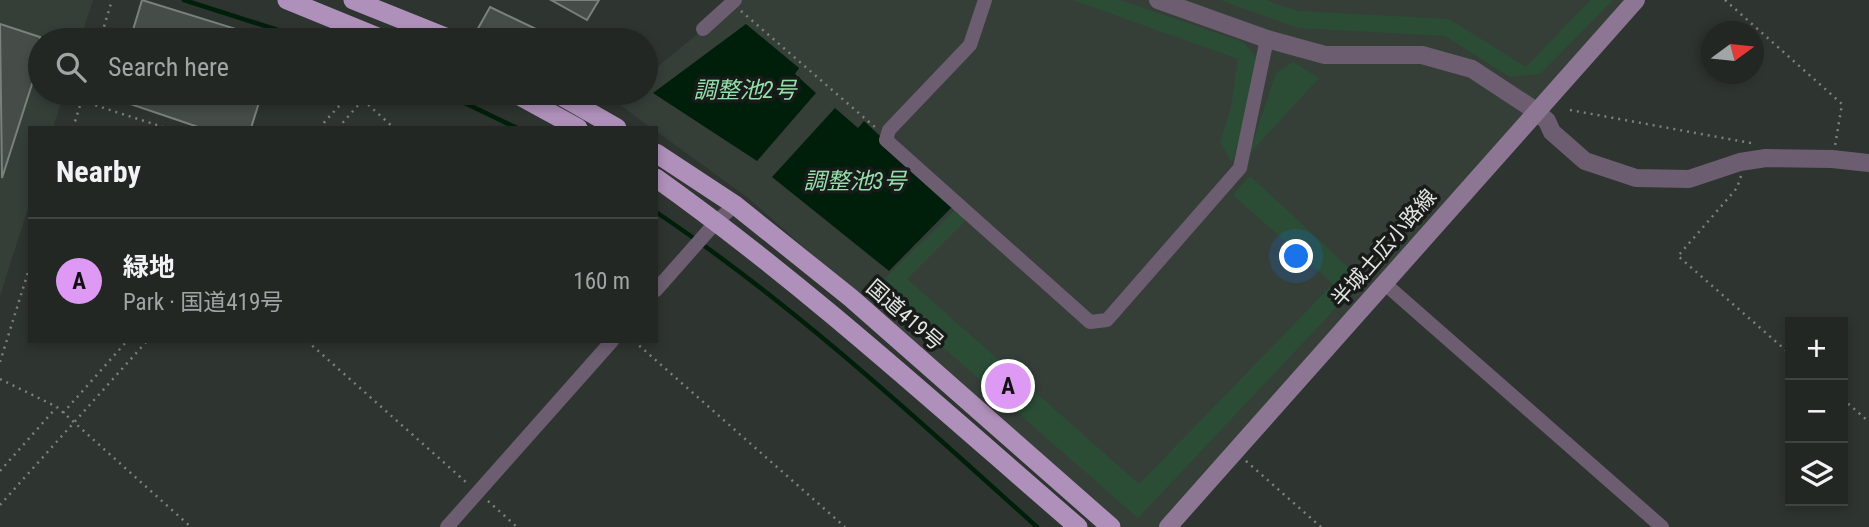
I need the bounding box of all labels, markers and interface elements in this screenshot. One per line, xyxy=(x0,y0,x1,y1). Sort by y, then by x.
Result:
north arrow xyxy=(1701,21,1764,84)
search box xyxy=(28,28,658,105)
icon: search xyxy=(52,48,90,86)
text: Search here xyxy=(108,52,229,82)
water label: 調整池2号 xyxy=(693,77,799,104)
text: Nearby xyxy=(56,154,141,189)
water label: 調整池3号 xyxy=(803,168,909,195)
street label: 半城土広小路線 xyxy=(1327,185,1441,311)
your location xyxy=(1279,239,1313,273)
text: 緑地 xyxy=(123,252,175,282)
text: A xyxy=(72,268,86,295)
text: 160 m xyxy=(573,268,630,295)
street label: 国道419号 xyxy=(862,275,948,355)
text: Park · 国道419号 xyxy=(123,289,283,316)
map controls xyxy=(1785,317,1848,506)
button: + xyxy=(1785,317,1848,380)
pin: A xyxy=(985,360,1031,412)
button: − xyxy=(1785,380,1848,443)
button: layers xyxy=(1785,443,1848,506)

